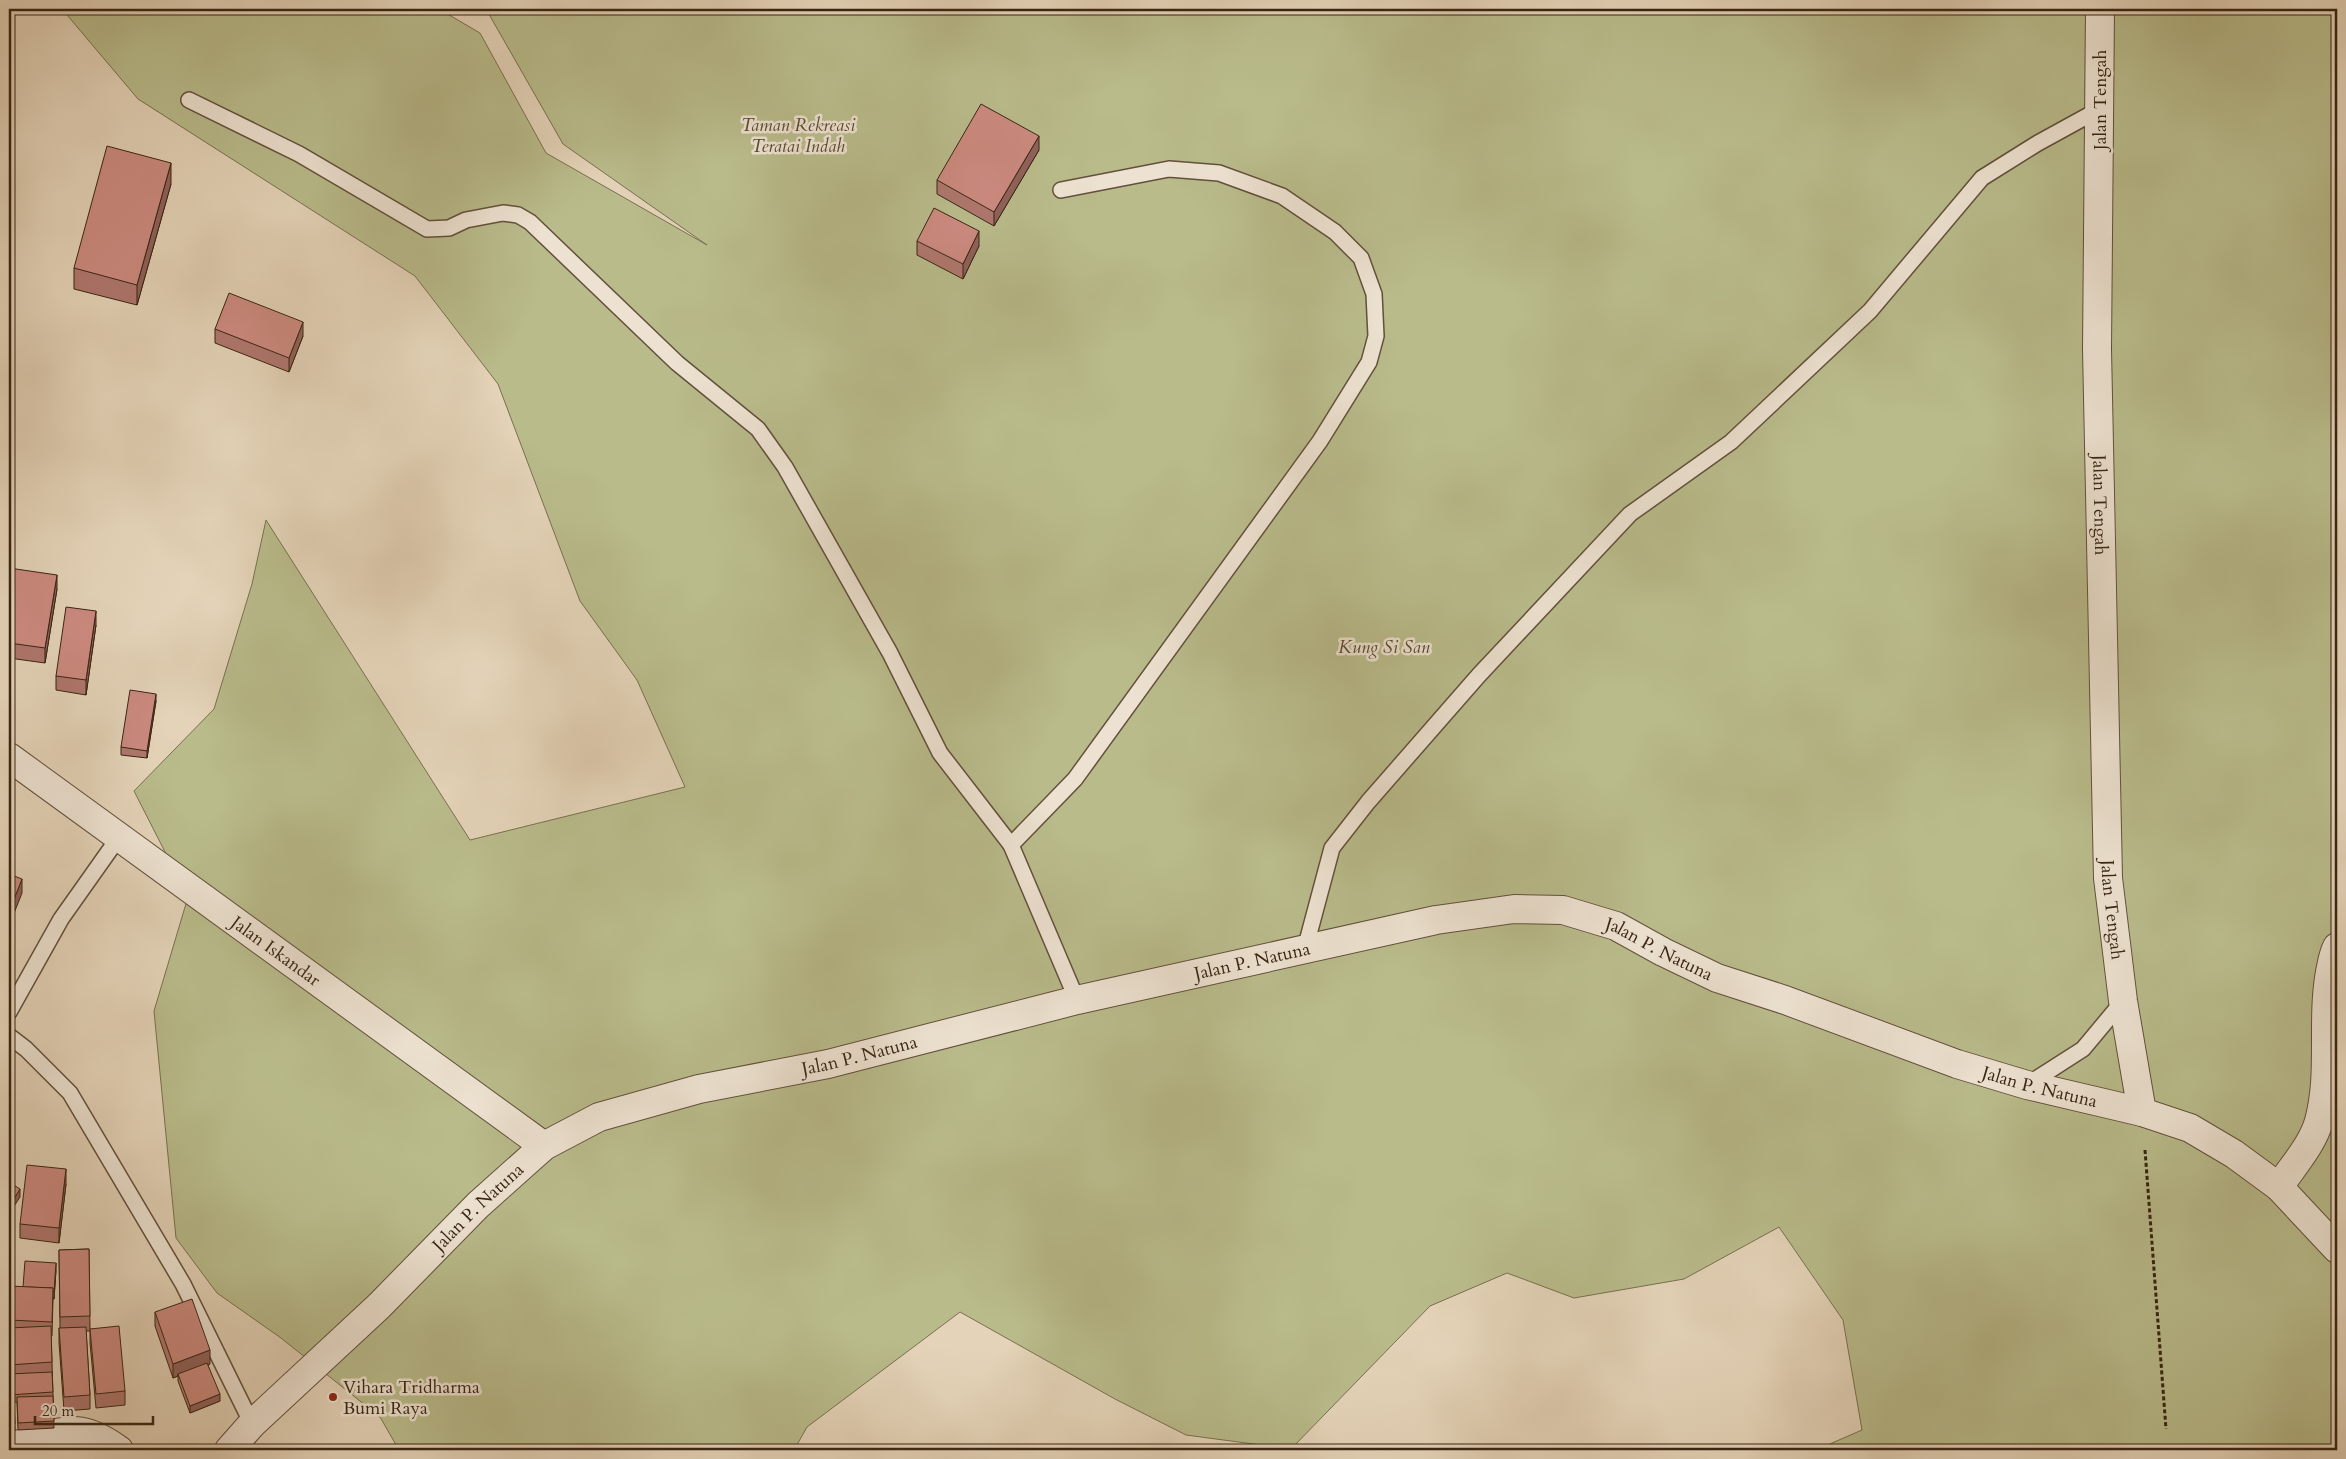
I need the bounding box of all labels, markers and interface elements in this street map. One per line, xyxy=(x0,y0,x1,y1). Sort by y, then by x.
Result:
street label: Jalan Tengah xyxy=(2088,50,2113,153)
park label: Taman Rekreasi Teratai Indah xyxy=(741,113,856,159)
street label: Jalan Tengah xyxy=(2087,451,2114,556)
park label: Kung Si San xyxy=(1338,635,1430,660)
street label: Jalan Tengah xyxy=(2095,856,2130,961)
street label: Jalan Iskandar xyxy=(224,908,326,992)
street label: Jalan P. Natuna xyxy=(1599,910,1717,987)
street label: Jalan P. Natuna xyxy=(1189,936,1313,987)
street label: Jalan P. Natuna xyxy=(797,1029,920,1082)
street label: Jalan P. Natuna xyxy=(1976,1059,2100,1114)
street label: Jalan P. Natuna xyxy=(425,1157,529,1259)
place label: Vihara Tridharma Bumi Raya xyxy=(343,1375,480,1421)
marker: Vihara Tridharma Bumi Raya xyxy=(327,1391,339,1403)
scale bar xyxy=(35,1394,152,1426)
text: 20 m xyxy=(42,1401,74,1421)

